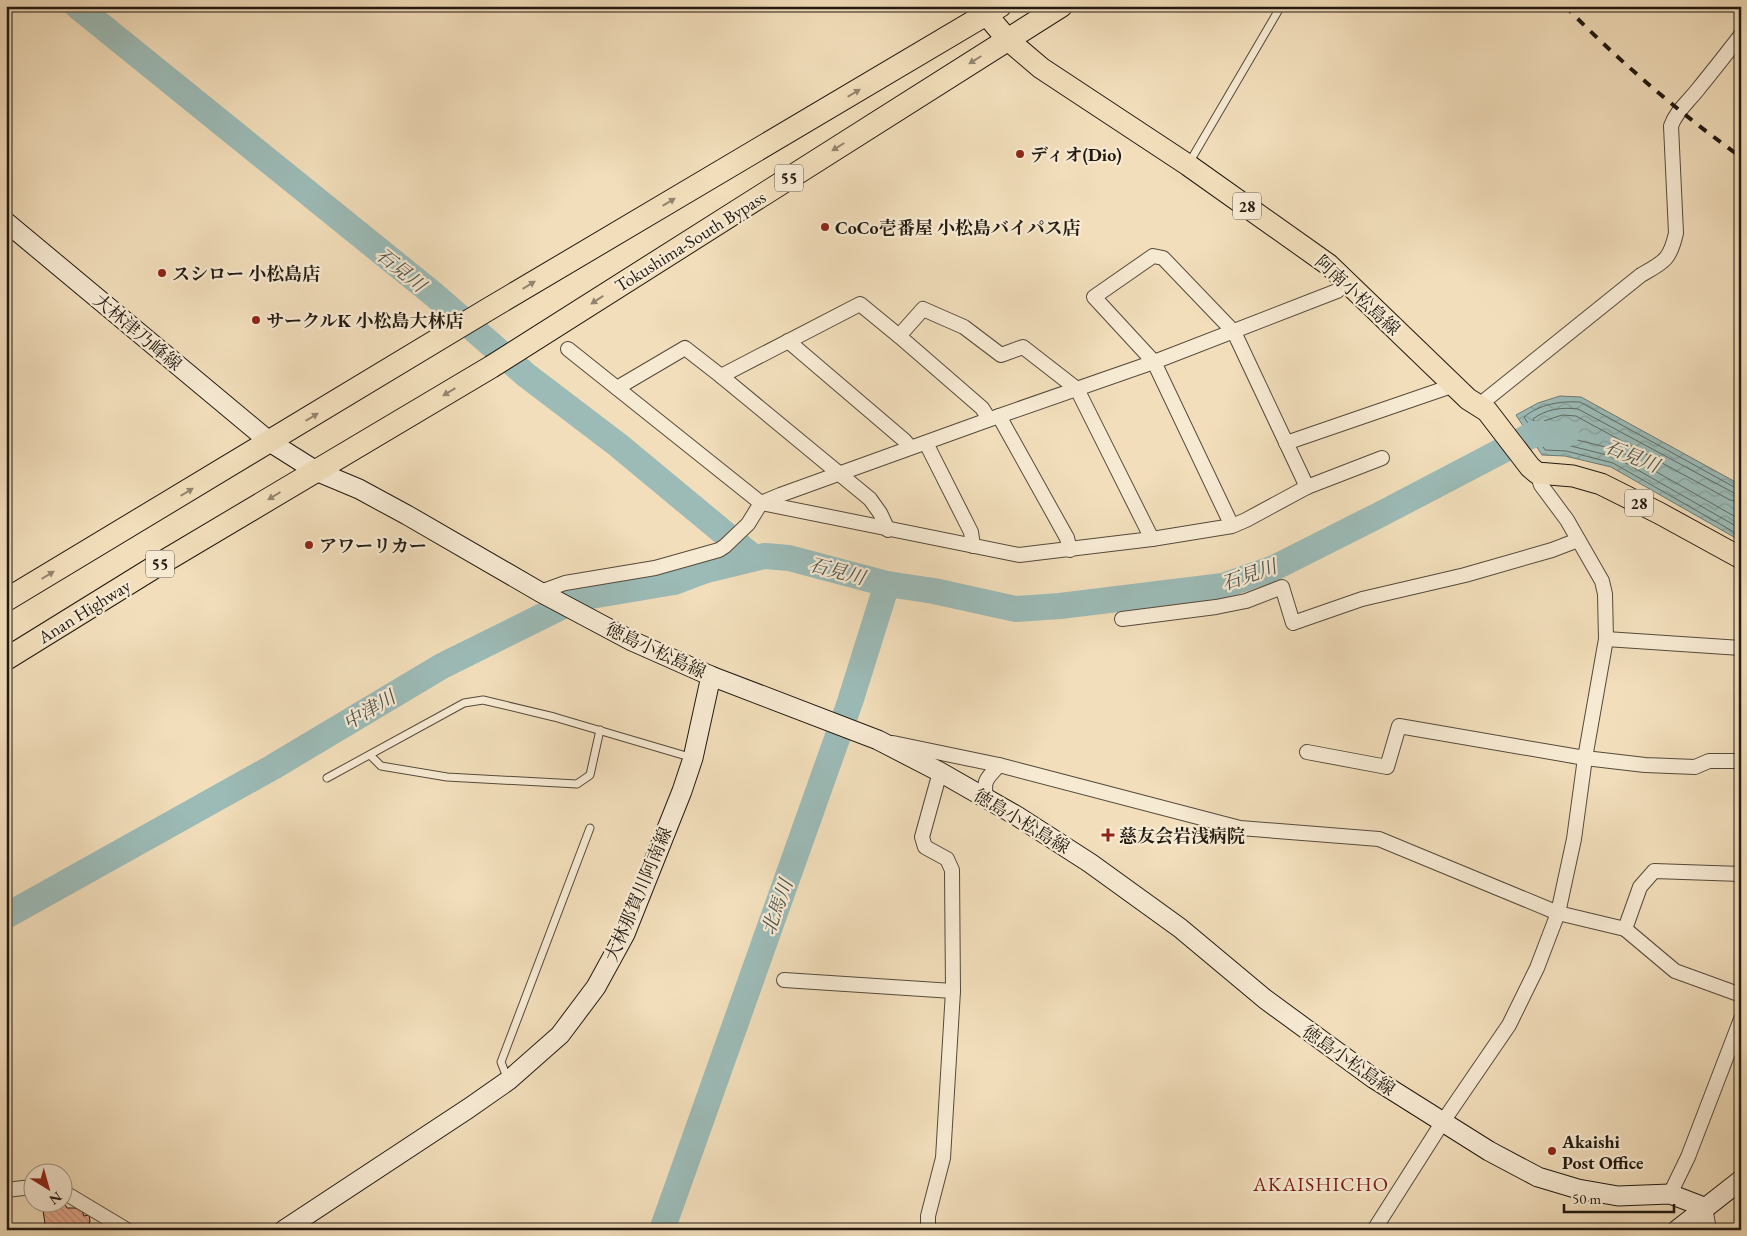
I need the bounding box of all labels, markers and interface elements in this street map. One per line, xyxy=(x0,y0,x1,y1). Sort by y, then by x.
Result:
one-way arrow xyxy=(968,55,981,64)
one-way arrow xyxy=(848,88,861,97)
one-way arrow xyxy=(831,142,844,151)
place label: ディオ(Dio) xyxy=(1030,143,1122,166)
marker: ディオ(Dio) xyxy=(1014,148,1026,160)
road number: 55 xyxy=(775,164,803,192)
street label: Tokushima-South Bypass xyxy=(610,185,770,297)
road number: 28 xyxy=(1233,192,1261,220)
one-way arrow xyxy=(663,198,676,207)
place label: CoCo壱番屋 小松島バイパス店 xyxy=(835,216,1081,239)
marker: CoCo壱番屋 小松島バイパス店 xyxy=(819,221,831,233)
water label: 石見川 xyxy=(371,242,433,299)
street label: 阿南小松島線 xyxy=(1311,250,1405,340)
place label: スシロー 小松島店 xyxy=(172,262,320,285)
marker: スシロー 小松島店 xyxy=(156,267,168,279)
one-way arrow xyxy=(522,281,537,289)
street label: 大林津乃峰線 xyxy=(89,288,187,376)
one-way arrow xyxy=(590,295,604,304)
place label: サークルK 小松島大林店 xyxy=(266,309,463,332)
marker: サークルK 小松島大林店 xyxy=(250,314,262,326)
one-way arrow xyxy=(443,387,456,396)
one-way arrow xyxy=(305,412,318,421)
water label: 石見川 xyxy=(1601,434,1665,479)
one-way arrow xyxy=(181,487,194,496)
road number: 28 xyxy=(1625,489,1653,516)
one-way arrow xyxy=(267,491,280,500)
place label: アワーリカー xyxy=(319,534,427,557)
marker: アワーリカー xyxy=(303,539,315,551)
road number: 55 xyxy=(146,550,174,578)
water label: 石見川 xyxy=(806,552,870,591)
water label: 石見川 xyxy=(1218,553,1282,596)
one-way arrow xyxy=(42,571,55,580)
street label: Anan Highway xyxy=(33,573,135,649)
street label: 徳島小松島線 xyxy=(602,617,710,683)
water label: 中津川 xyxy=(338,684,402,735)
street label: 徳島小松島線 xyxy=(970,783,1074,859)
street label: 大林那賀川阿南線 xyxy=(599,823,677,965)
place label: 慈友会岩浅病院 xyxy=(1119,824,1245,847)
marker: 慈友会岩浅病院 xyxy=(1101,828,1115,842)
water label: 北馬川 xyxy=(756,874,799,938)
street label: 徳島小松島線 xyxy=(1298,1020,1400,1100)
place label: Akaishi Post Office xyxy=(1561,1130,1644,1174)
marker: Akaishi Post Office xyxy=(1546,1145,1558,1157)
north arrow xyxy=(22,1164,72,1214)
district label: AKAISHICHO xyxy=(1252,1171,1389,1197)
scale bar xyxy=(1564,1181,1674,1213)
text: N xyxy=(45,1188,66,1209)
text: 50 m xyxy=(1572,1189,1601,1208)

